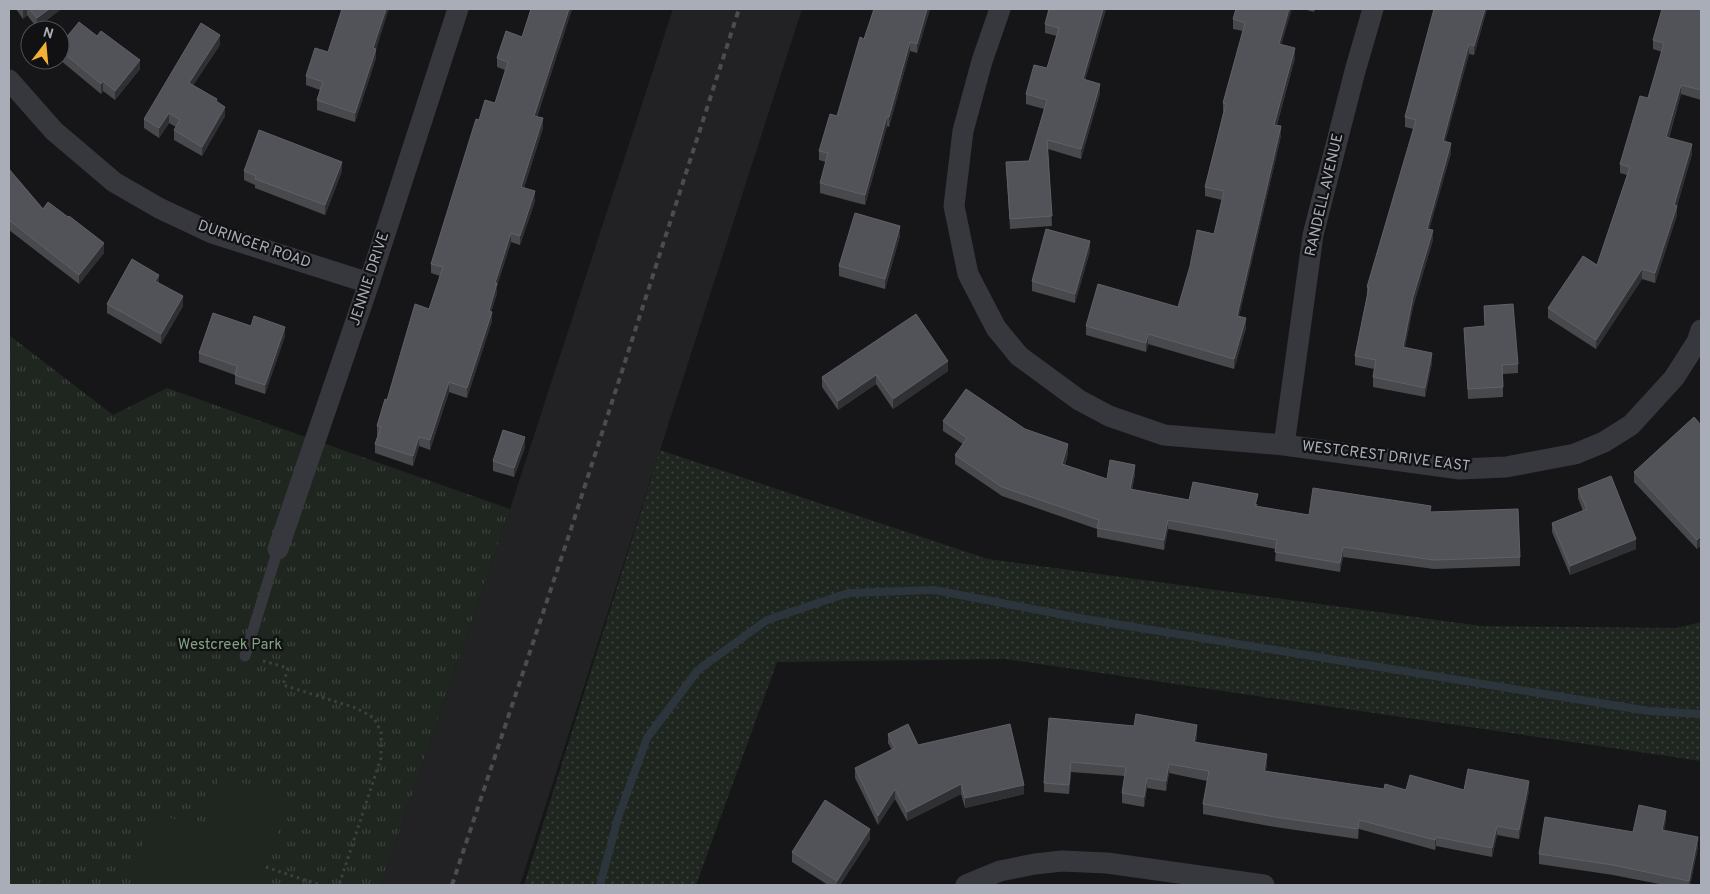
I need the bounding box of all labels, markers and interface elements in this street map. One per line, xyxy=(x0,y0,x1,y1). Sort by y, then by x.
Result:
north arrow xyxy=(20,20,70,70)
text: N xyxy=(41,24,55,44)
street label: RANDELL AVENUE xyxy=(1302,132,1348,258)
street label: DURINGER ROAD xyxy=(195,217,313,273)
street label: JENNIE DRIVE xyxy=(346,230,394,328)
street label: WESTCREST DRIVE EAST xyxy=(1301,437,1471,477)
park label: Westcreek Park xyxy=(178,636,282,655)

